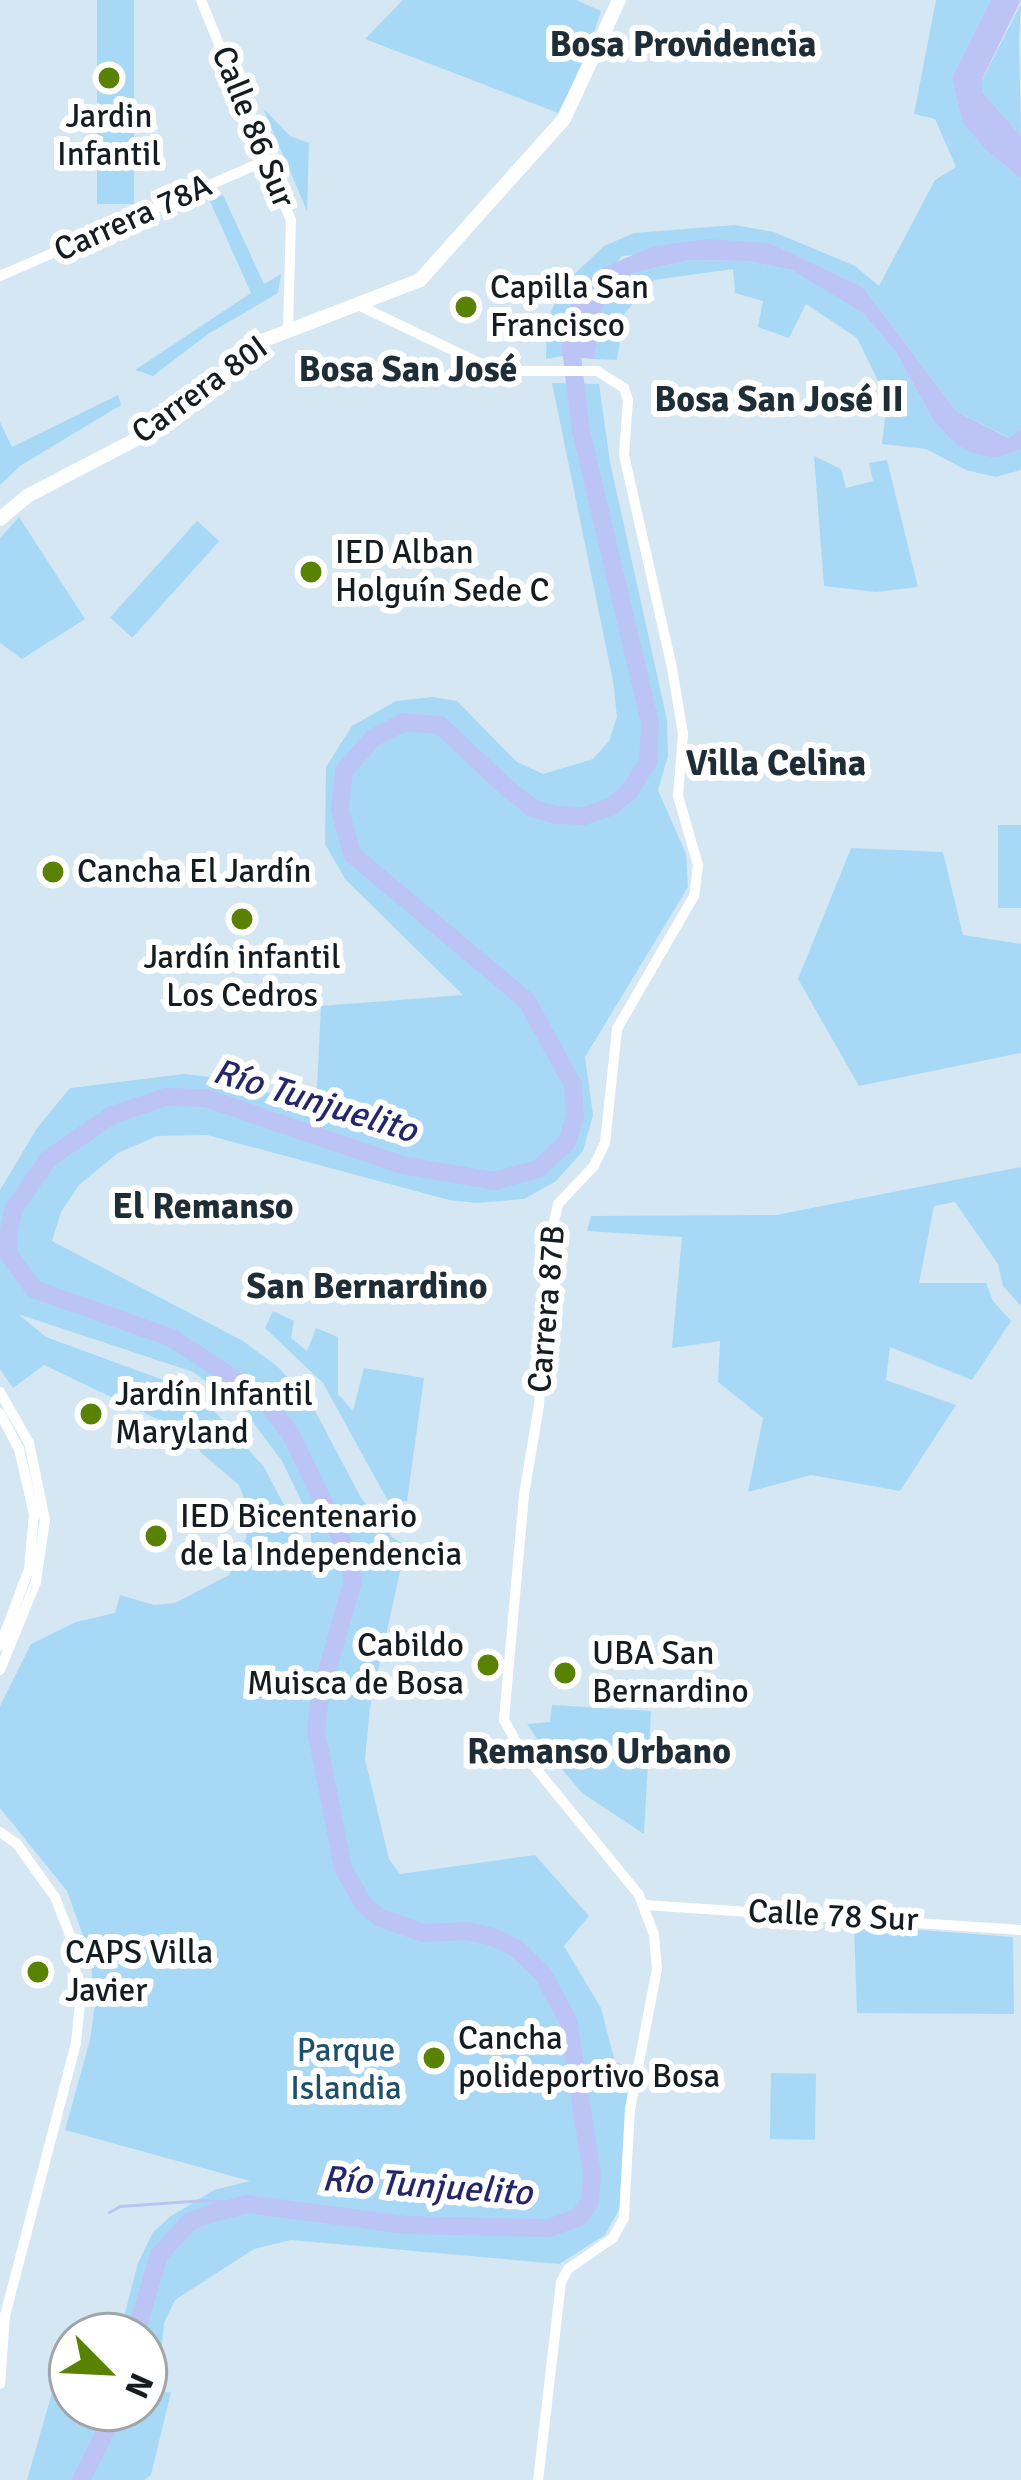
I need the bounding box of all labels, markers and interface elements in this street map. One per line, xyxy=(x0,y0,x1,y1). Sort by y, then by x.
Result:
district label: Bosa Providencia xyxy=(549,23,817,67)
street label: Calle 86 Sur xyxy=(203,41,303,213)
marker: Jardin Infantil xyxy=(96,65,122,91)
place label: Jardin Infantil xyxy=(57,97,161,175)
street label: Carrera 78A xyxy=(48,166,218,270)
place label: Capilla San Francisco xyxy=(490,268,649,346)
marker: Capilla San Francisco xyxy=(453,294,479,320)
street label: Carrera 80I xyxy=(125,328,275,452)
district label: Bosa San José xyxy=(299,348,517,392)
district label: Bosa San José II xyxy=(654,378,904,422)
place label: IED Alban Holguín Sede C xyxy=(335,533,549,611)
marker: IED Alban Holguín Sede C xyxy=(298,559,324,585)
district label: Villa Celina xyxy=(686,742,866,786)
place label: Cancha El Jardín xyxy=(77,852,311,892)
marker: Cancha El Jardín xyxy=(40,859,66,885)
marker: Jardín infantil Los Cedros xyxy=(229,906,255,932)
place label: Jardín infantil Los Cedros xyxy=(143,938,341,1016)
water label: Río Tunjuelito xyxy=(208,1050,422,1152)
district label: El Remanso xyxy=(112,1185,294,1229)
street label: Carrera 87B xyxy=(520,1224,574,1394)
district label: San Bernardino xyxy=(246,1265,488,1309)
place label: Jardín Infantil Maryland xyxy=(115,1375,313,1453)
marker: Jardín Infantil Maryland xyxy=(78,1401,104,1427)
place label: IED Bicentenario de la Independencia xyxy=(180,1497,462,1575)
marker: IED Bicentenario de la Independencia xyxy=(143,1523,169,1549)
place label: Cabildo Muisca de Bosa xyxy=(247,1626,464,1704)
place label: UBA San Bernardino xyxy=(592,1634,749,1712)
marker: Cabildo Muisca de Bosa xyxy=(475,1652,501,1678)
marker: UBA San Bernardino xyxy=(549,1657,581,1689)
district label: Remanso Urbano xyxy=(467,1730,731,1774)
street label: Calle 78 Sur xyxy=(747,1892,919,1940)
place label: CAPS Villa Javier xyxy=(65,1933,213,2011)
marker: CAPS Villa Javier xyxy=(22,1956,54,1988)
place label: Cancha polideportivo Bosa xyxy=(458,2019,720,2097)
park label: Parque Islandia xyxy=(290,2031,402,2109)
marker: Cancha polideportivo Bosa xyxy=(421,2045,447,2071)
water label: Río Tunjuelito xyxy=(320,2157,534,2215)
north arrow xyxy=(48,2312,168,2432)
text: N xyxy=(115,2367,162,2404)

